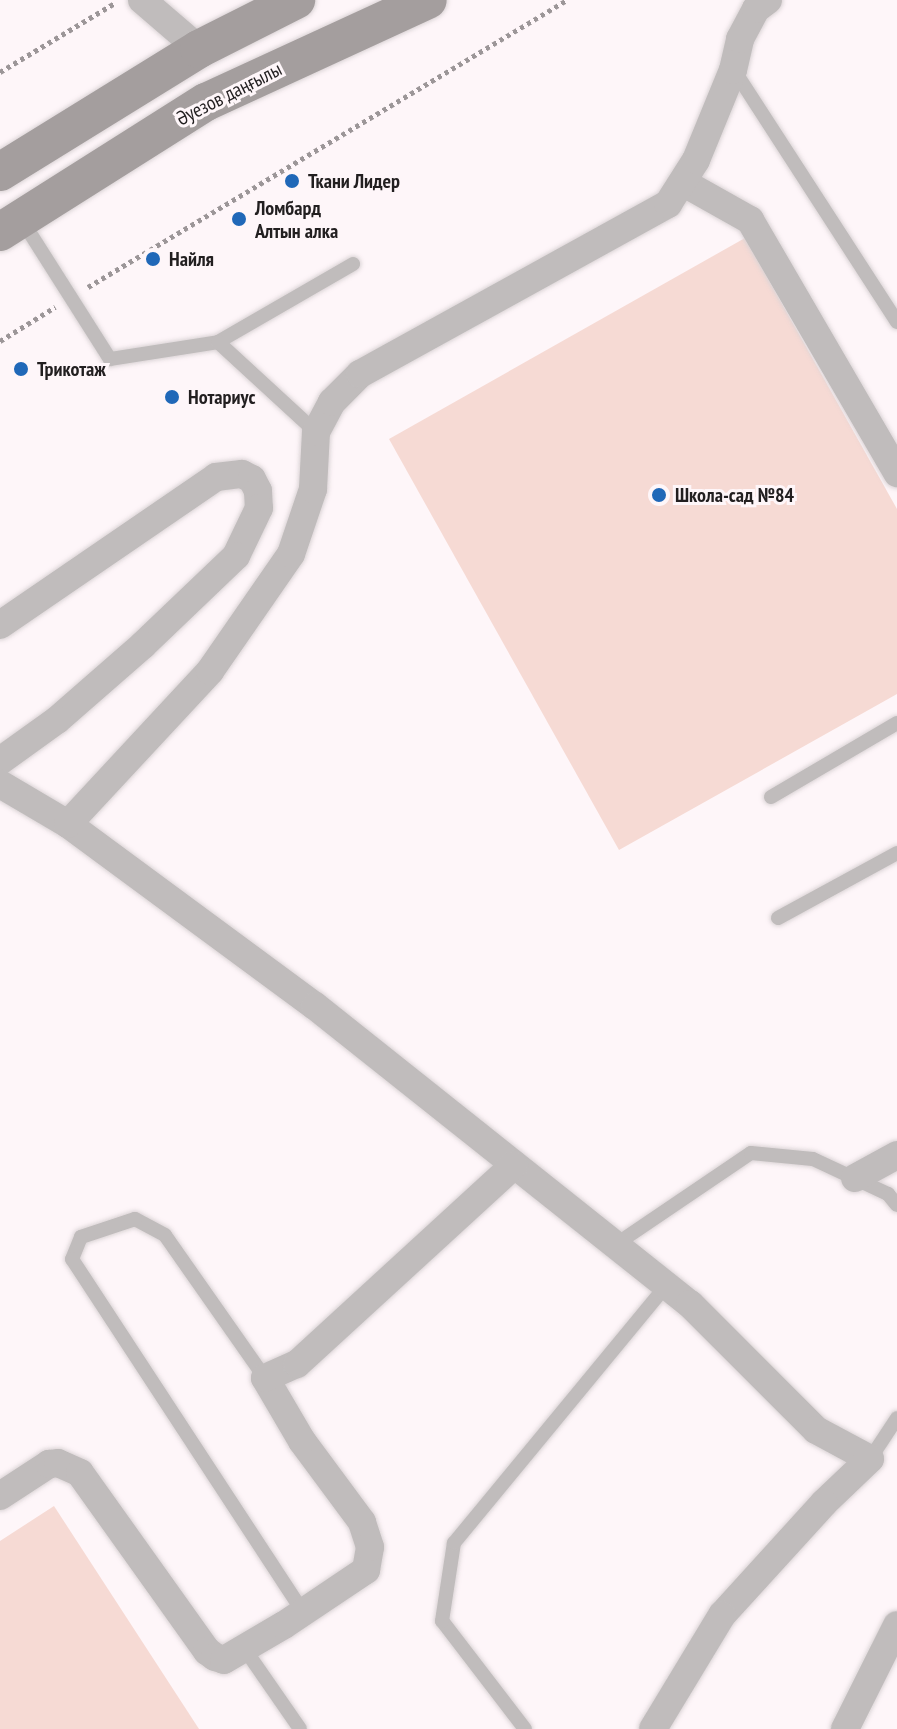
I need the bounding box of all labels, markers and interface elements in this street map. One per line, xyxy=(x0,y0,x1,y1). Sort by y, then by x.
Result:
street label: Әуезов даңғылы xyxy=(172,57,286,131)
place label: Ткани Лидер xyxy=(308,169,400,193)
marker: Ткани Лидер xyxy=(283,172,301,190)
place label: Ломбард Алтын алка xyxy=(255,196,338,243)
marker: Ломбард Алтын алка xyxy=(230,210,248,228)
place label: Найля xyxy=(169,247,214,271)
marker: Найля xyxy=(144,250,162,268)
place label: Трикотаж xyxy=(37,357,106,381)
marker: Трикотаж xyxy=(12,360,30,378)
place label: Нотариус xyxy=(188,385,255,409)
marker: Нотариус xyxy=(163,388,181,406)
place label: Школа-сад №84 xyxy=(675,483,794,507)
marker: Школа-сад №84 xyxy=(650,486,668,504)

